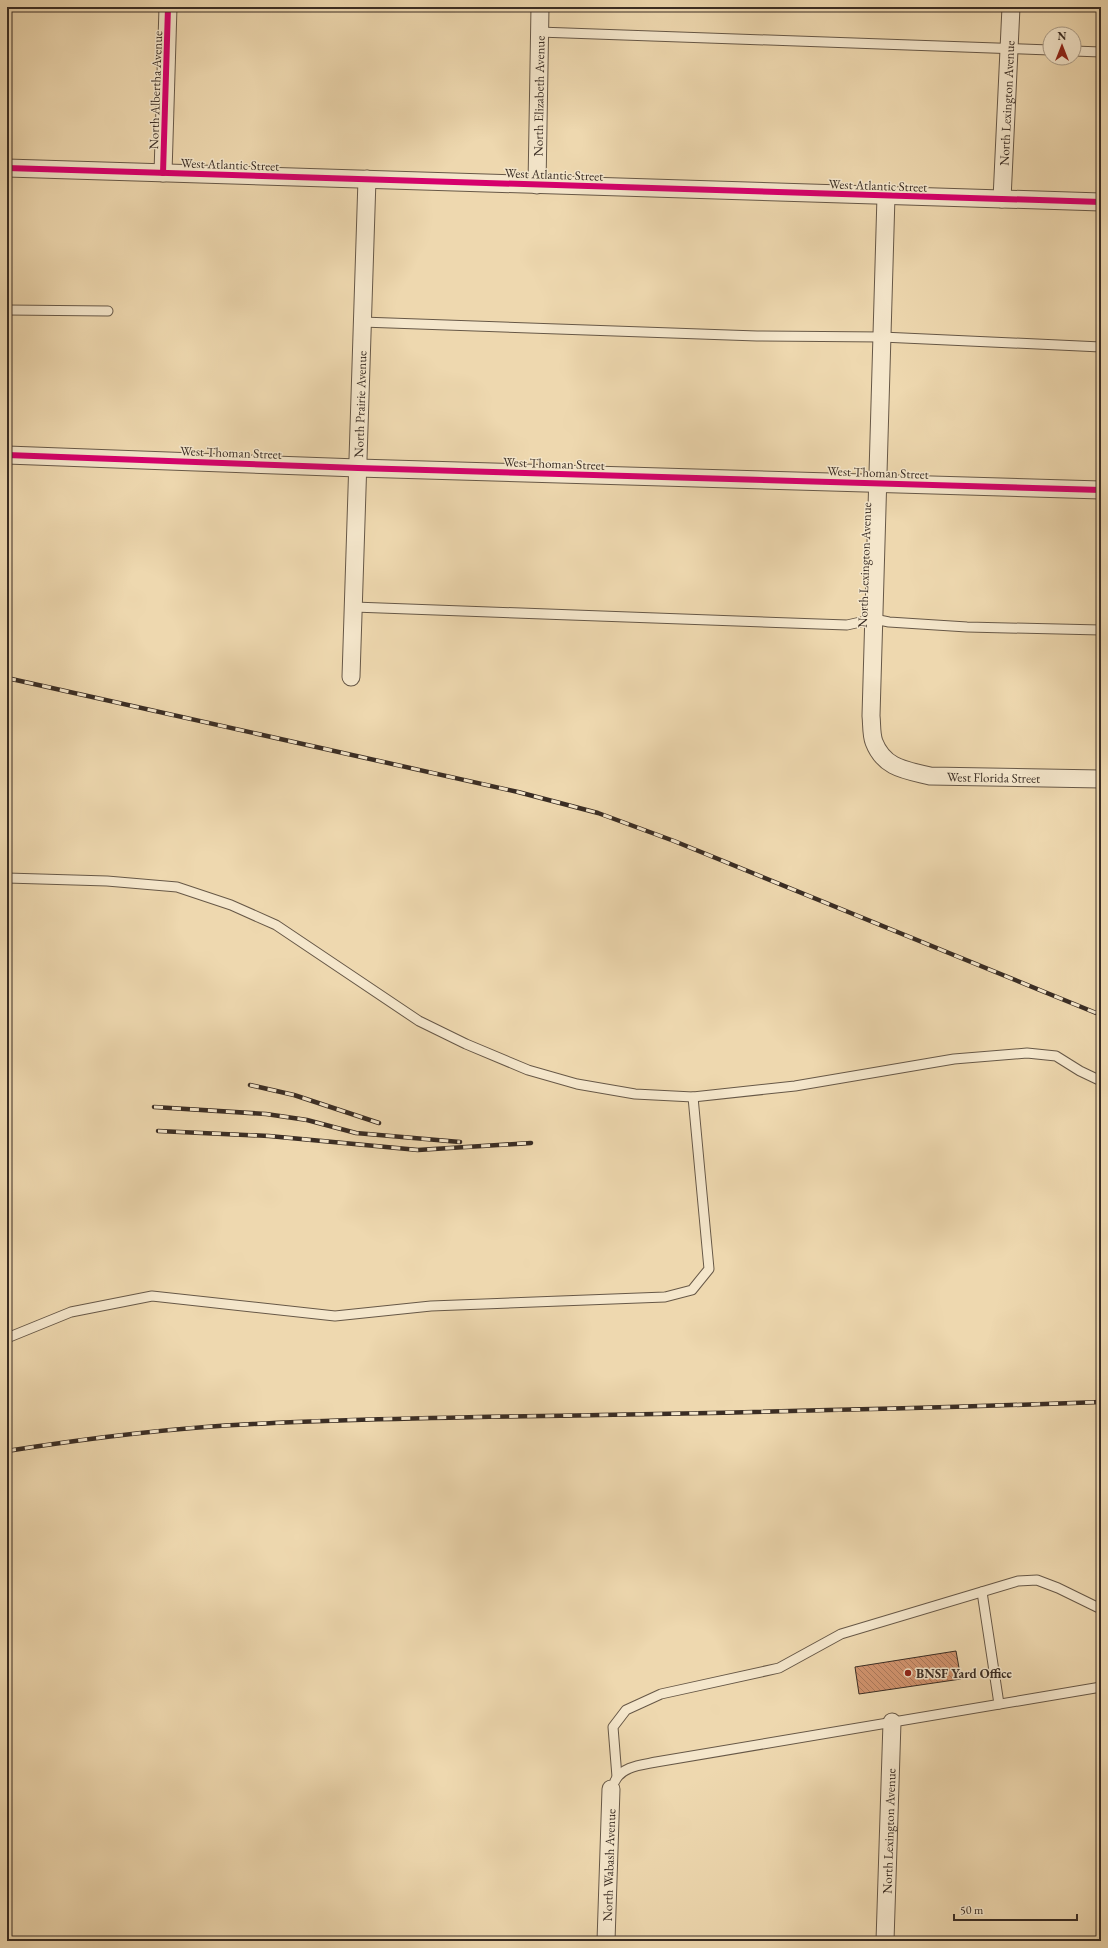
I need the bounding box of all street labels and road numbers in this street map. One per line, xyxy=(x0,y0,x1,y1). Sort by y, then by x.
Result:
street label: North Albertha Avenue xyxy=(145,30,166,150)
street label: North Elizabeth Avenue xyxy=(529,35,549,157)
street label: North Lexington Avenue xyxy=(996,40,1018,166)
street label: West Atlantic Street xyxy=(180,154,280,175)
street label: West Atlantic Street xyxy=(504,164,604,185)
street label: West Atlantic Street xyxy=(828,175,928,196)
street label: North Prairie Avenue xyxy=(350,350,370,458)
street label: West Thoman Street xyxy=(180,442,282,463)
street label: West Thoman Street xyxy=(503,453,605,474)
street label: West Thoman Street xyxy=(827,462,929,483)
street label: North Lexington Avenue xyxy=(854,502,875,628)
street label: West Florida Street xyxy=(947,768,1040,787)
street label: North Lexington Avenue xyxy=(879,1768,900,1894)
street label: North Wabash Avenue xyxy=(599,1808,619,1922)

